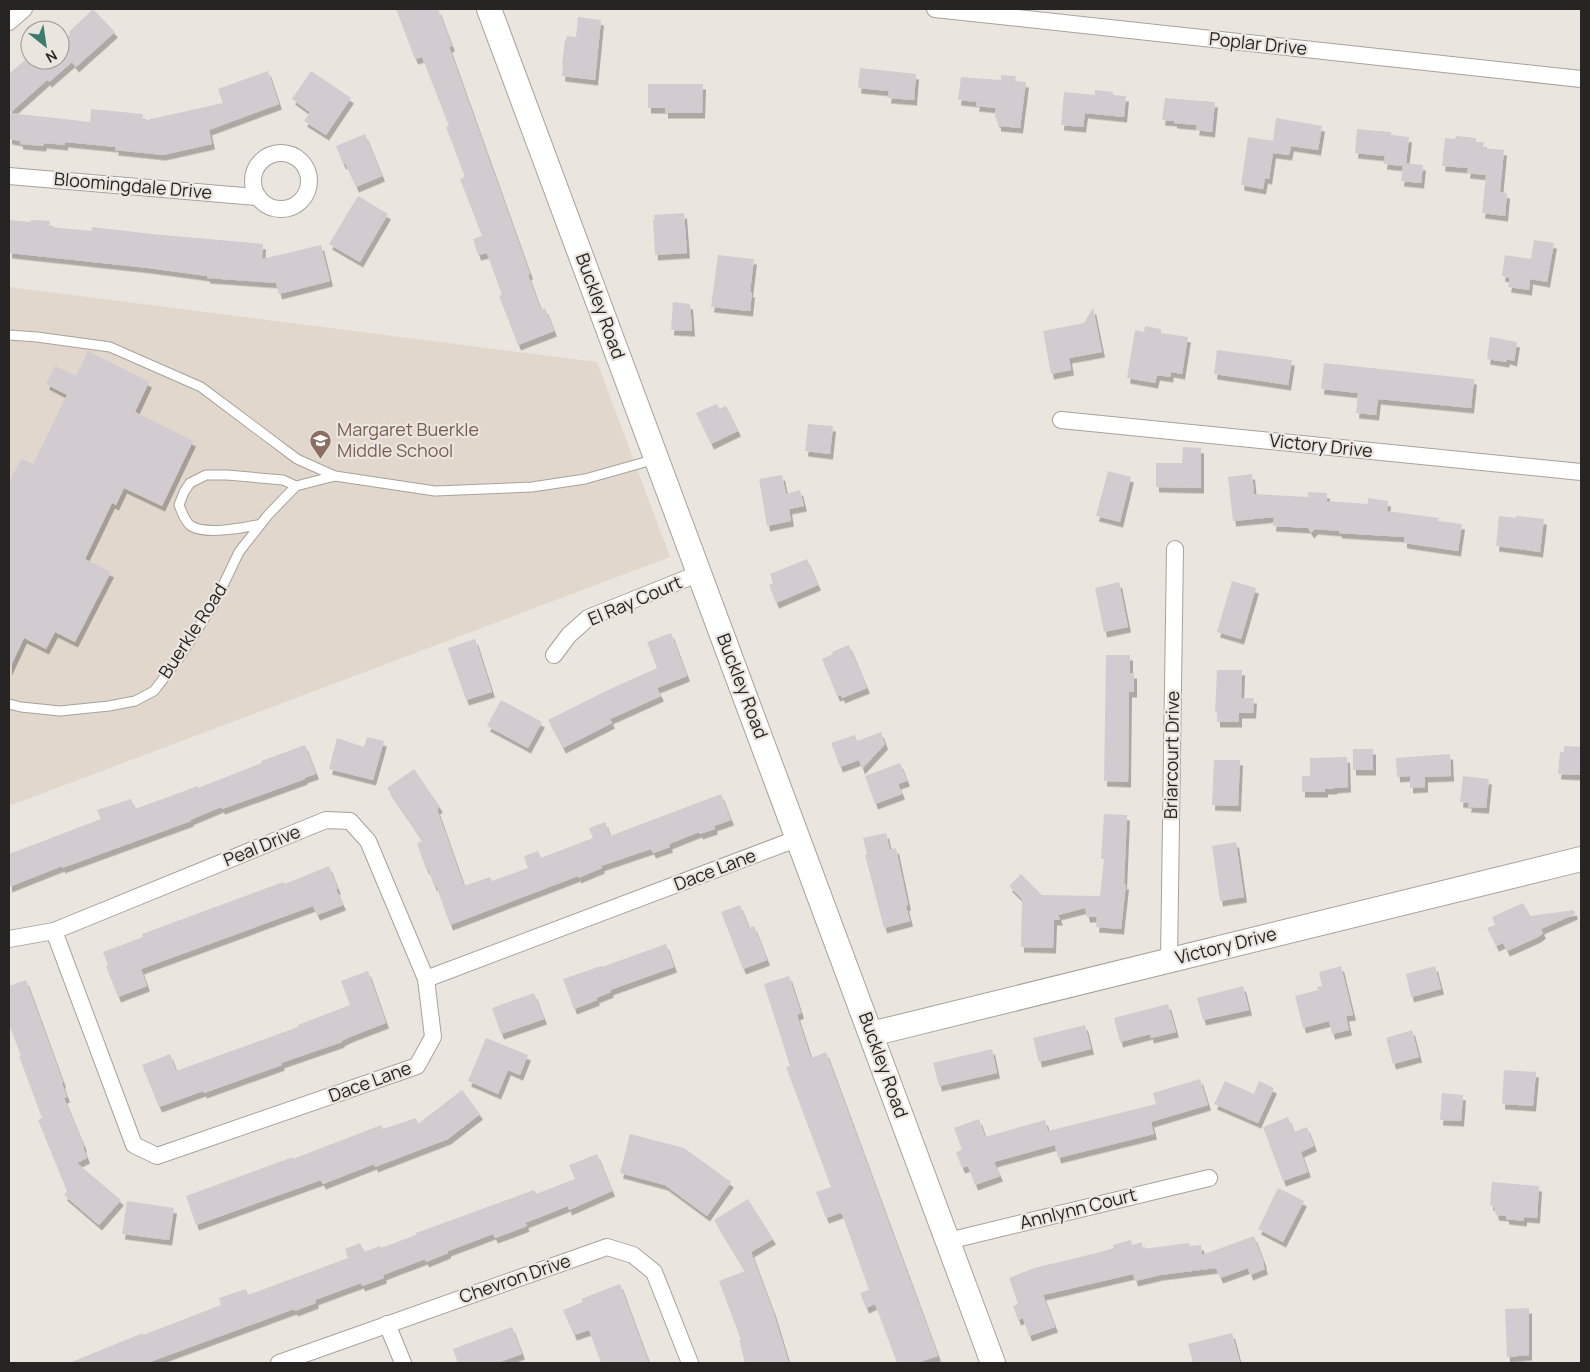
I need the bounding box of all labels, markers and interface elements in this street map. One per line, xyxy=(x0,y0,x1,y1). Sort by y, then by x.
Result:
north arrow xyxy=(20,20,70,70)
street label: Poplar Drive xyxy=(1208,26,1308,60)
text: N xyxy=(43,46,61,67)
street label: Bloomingdale Drive xyxy=(53,166,213,204)
street label: Buckley Road xyxy=(571,249,631,362)
place label: Margaret Buerkle Middle School xyxy=(337,417,479,462)
school or university icon: Margaret Buerkle Middle School xyxy=(309,428,333,459)
street label: Victory Drive xyxy=(1268,428,1374,462)
street label: El Ray Court xyxy=(584,570,685,631)
street label: Buerkle Road xyxy=(153,578,232,683)
street label: Buckley Road xyxy=(712,630,774,742)
street label: Briarcourt Drive xyxy=(1158,691,1184,819)
street label: Peal Drive xyxy=(220,819,304,871)
street label: Dace Lane xyxy=(670,842,759,896)
street label: Victory Drive xyxy=(1173,921,1279,969)
street label: Buckley Road xyxy=(854,1008,914,1121)
street label: Dace Lane xyxy=(325,1055,414,1107)
street label: Annlynn Court xyxy=(1017,1182,1139,1234)
street label: Chevron Drive xyxy=(456,1248,574,1308)

